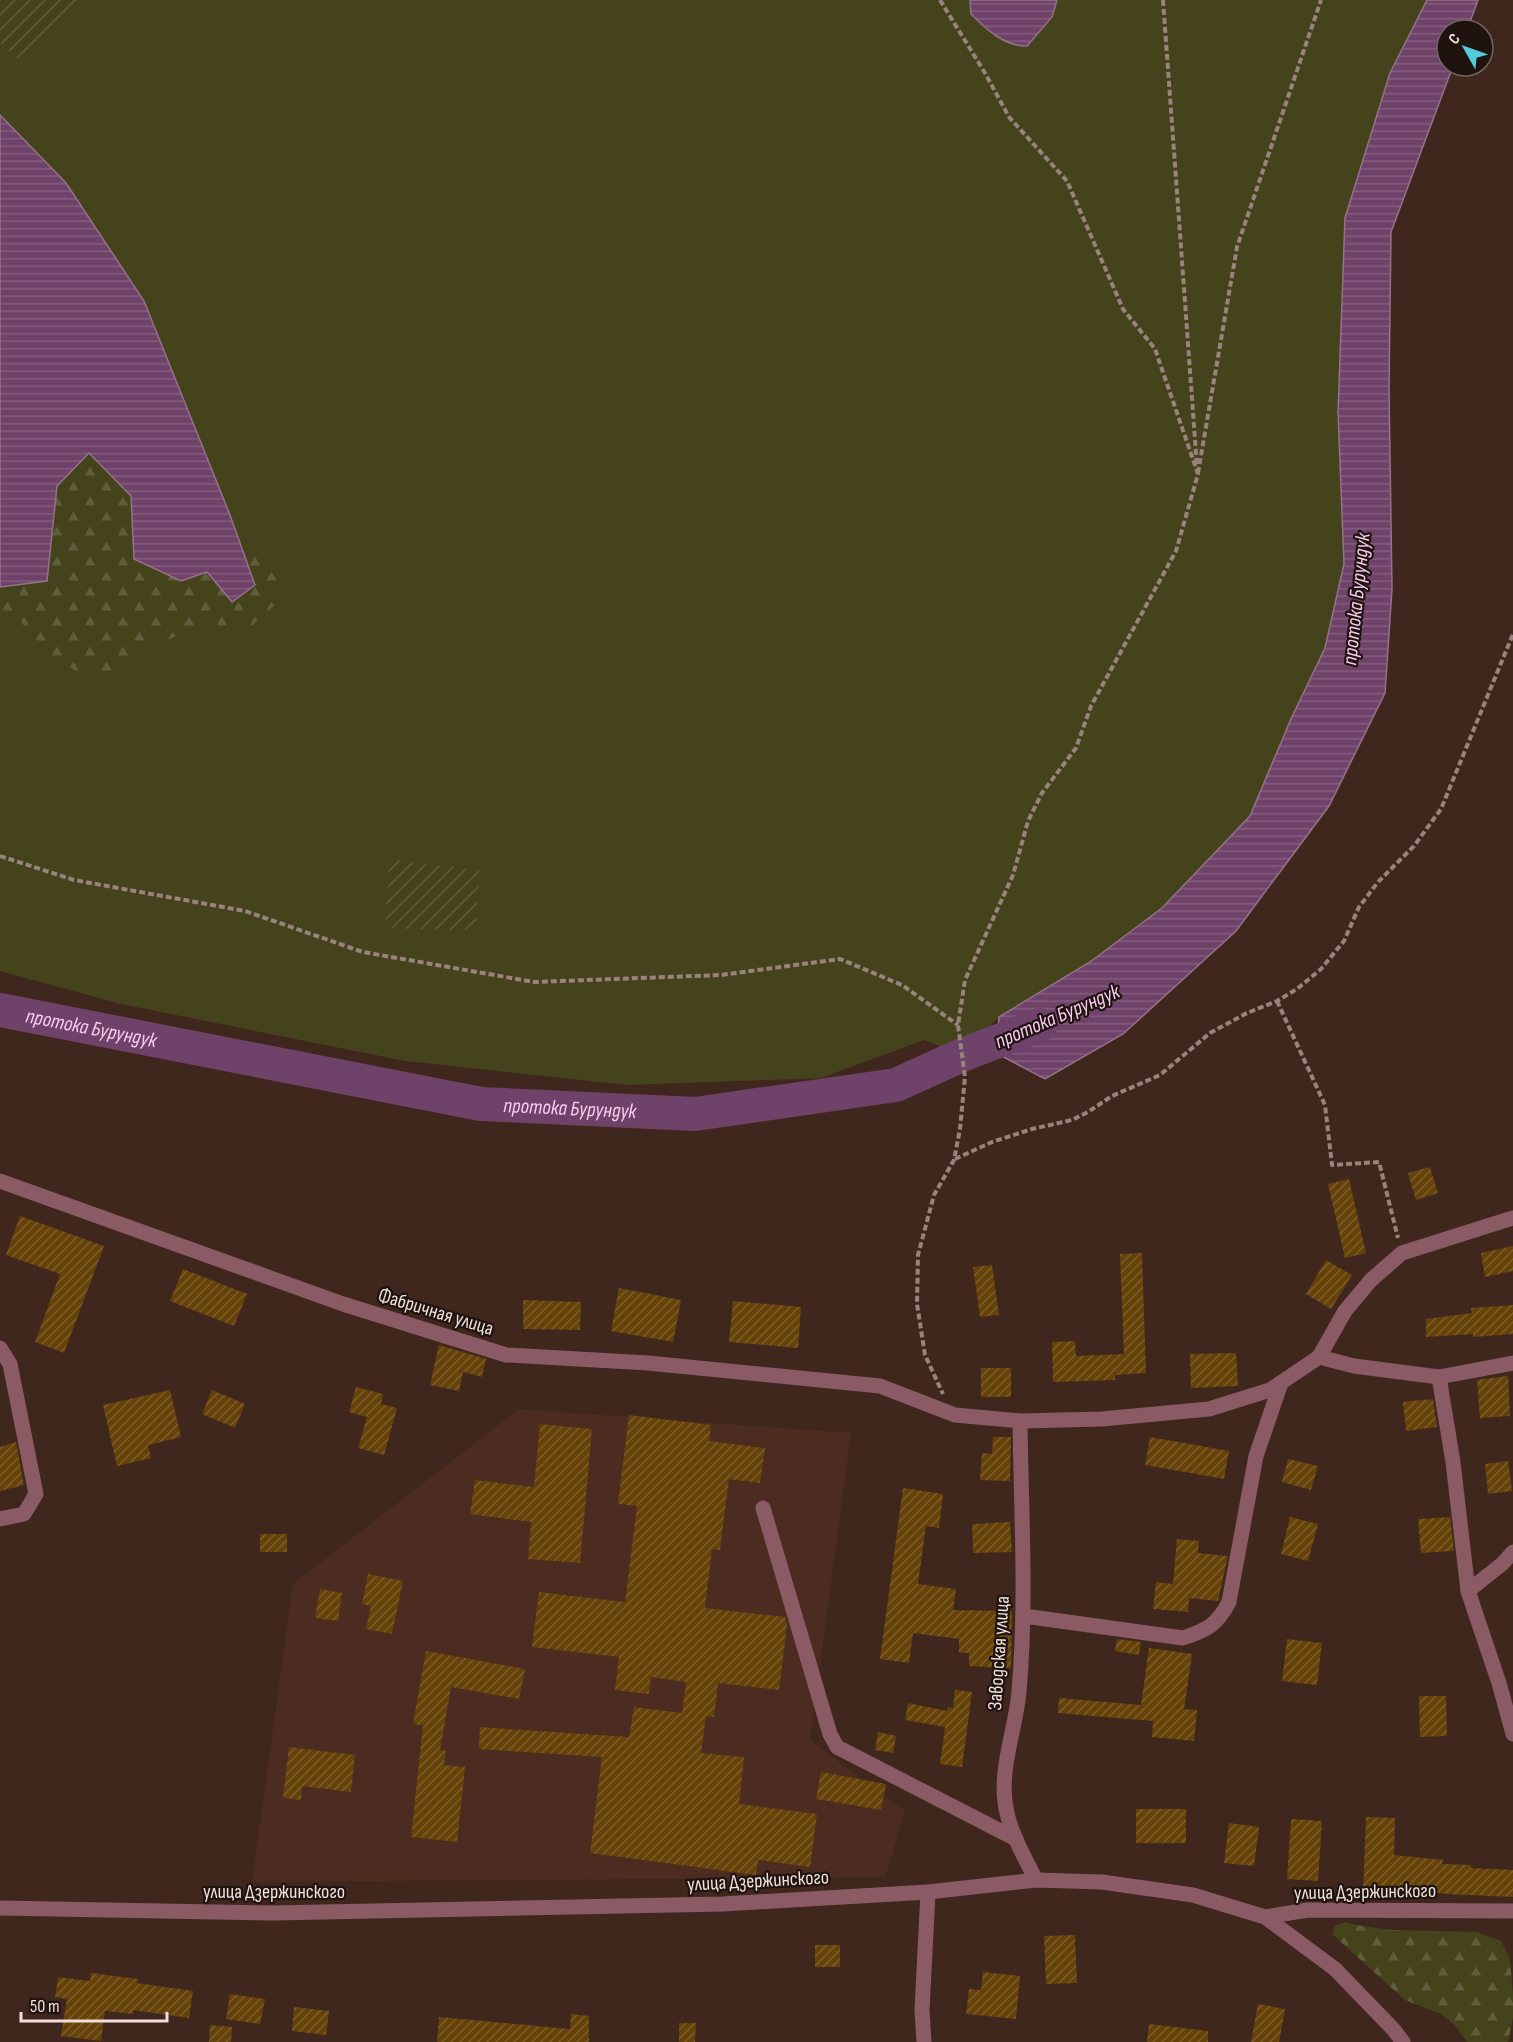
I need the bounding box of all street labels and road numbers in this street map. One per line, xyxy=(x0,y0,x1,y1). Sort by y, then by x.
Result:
street label: Фабричная улица xyxy=(375,1283,496,1341)
street label: Заводская улица xyxy=(983,1595,1015,1711)
street label: улица Дзержинского xyxy=(686,1865,830,1897)
street label: улица Дзержинского xyxy=(1294,1879,1436,1905)
street label: улица Дзержинского xyxy=(203,1880,345,1904)

